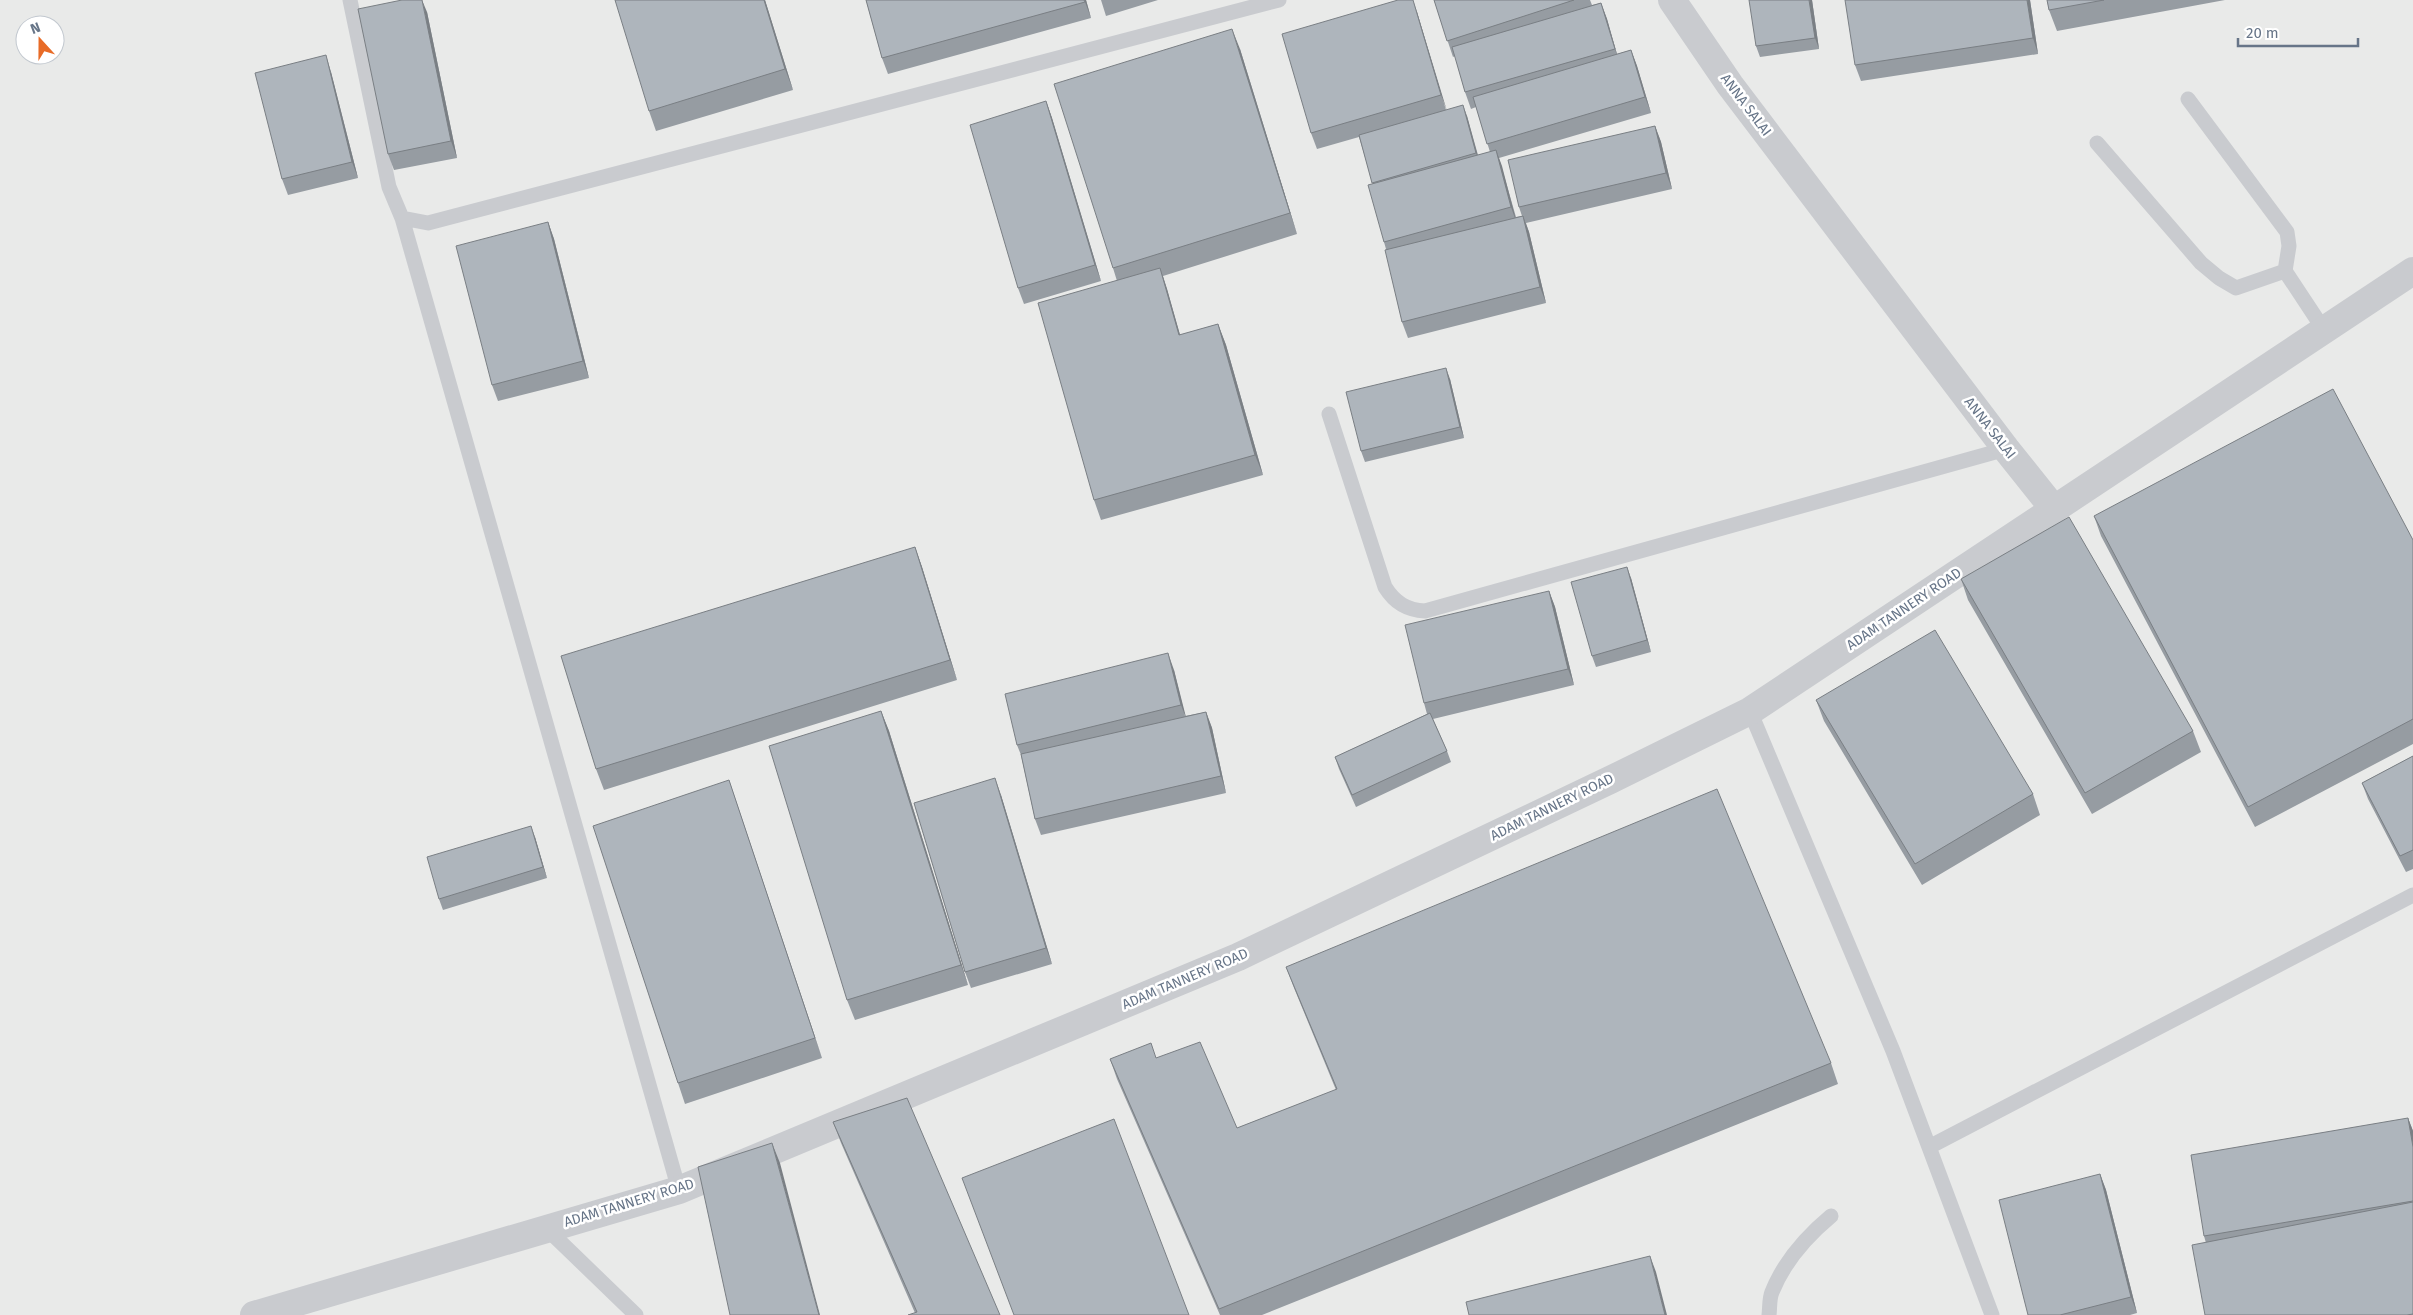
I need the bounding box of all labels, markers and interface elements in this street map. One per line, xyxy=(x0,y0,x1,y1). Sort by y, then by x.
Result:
north arrow xyxy=(15,15,65,65)
scale bar xyxy=(2238,15,2358,47)
text: N xyxy=(28,19,43,38)
text: 20 m xyxy=(2246,24,2279,42)
street label: ANNA SALAI xyxy=(1717,70,1775,140)
street label: ANNA SALAI xyxy=(1961,394,2019,462)
street label: ADAM TANNERY ROAD xyxy=(1843,564,1965,654)
street label: ADAM TANNERY ROAD xyxy=(1488,770,1616,844)
street label: ADAM TANNERY ROAD xyxy=(1119,945,1251,1013)
street label: ADAM TANNERY ROAD xyxy=(562,1175,696,1231)

